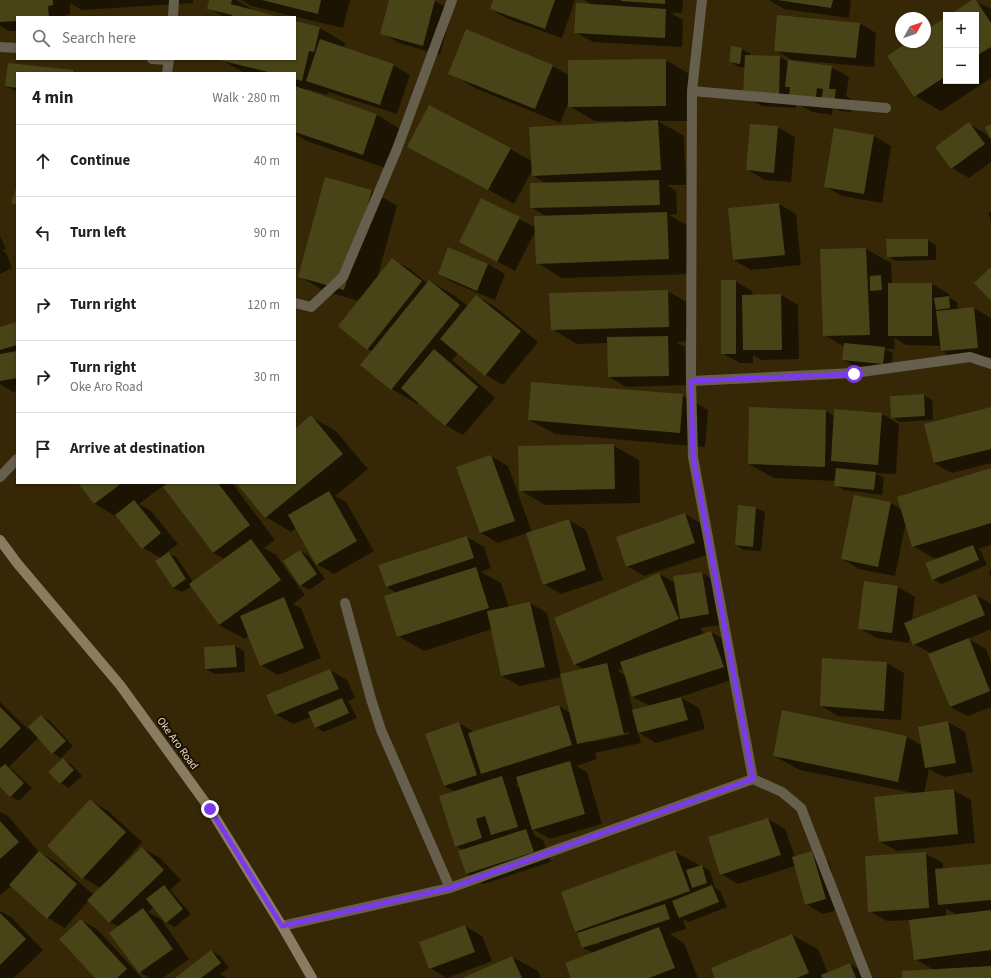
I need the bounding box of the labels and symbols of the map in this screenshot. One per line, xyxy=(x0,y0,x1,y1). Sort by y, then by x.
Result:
north arrow xyxy=(895,12,931,48)
route start xyxy=(845,365,863,383)
street label: Oke Aro Road xyxy=(153,714,202,773)
route end xyxy=(201,800,219,818)

